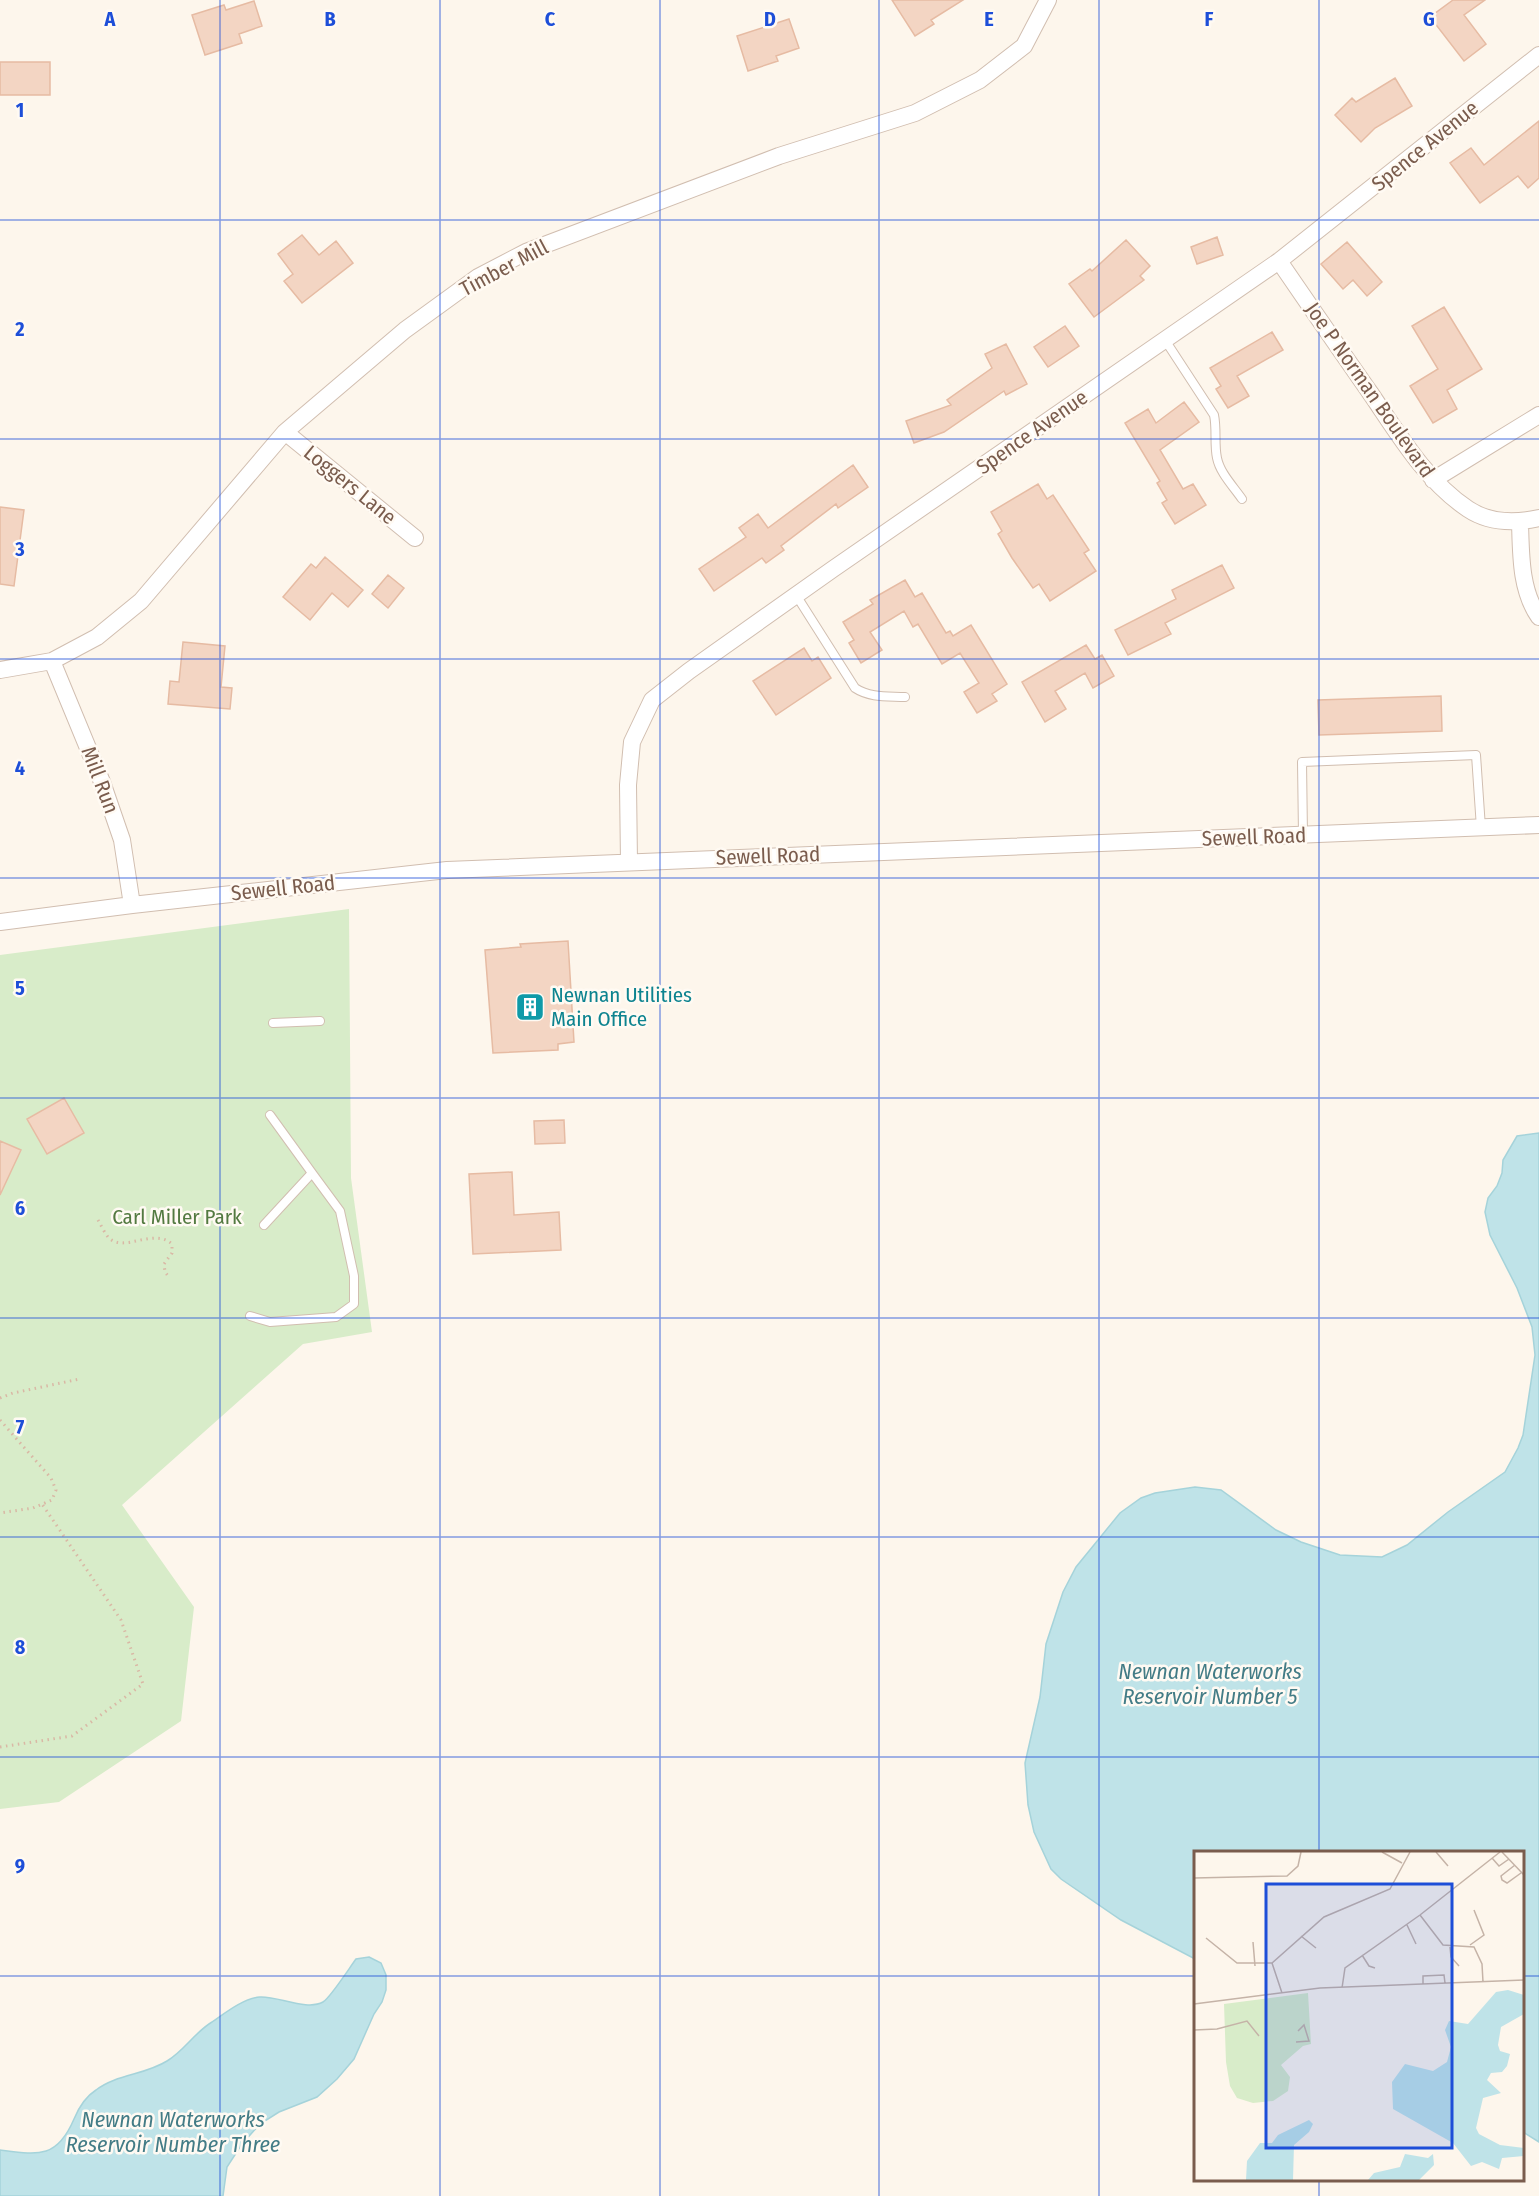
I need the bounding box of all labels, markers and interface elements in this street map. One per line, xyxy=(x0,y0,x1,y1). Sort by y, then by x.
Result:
text: A xyxy=(104,7,117,31)
text: B xyxy=(324,7,336,31)
text: C xyxy=(545,7,556,31)
text: D xyxy=(764,7,776,31)
text: E xyxy=(984,7,994,31)
text: F xyxy=(1205,7,1214,31)
text: G xyxy=(1423,7,1435,31)
street label: Spence Avenue xyxy=(1366,95,1484,197)
text: 1 xyxy=(16,98,24,122)
street label: Timber Mill xyxy=(455,234,553,302)
street label: Joe P Norman Boulevard xyxy=(1300,297,1440,483)
text: 2 xyxy=(14,317,25,341)
street label: Spence Avenue xyxy=(971,384,1093,480)
street label: Loggers Lane xyxy=(298,440,402,530)
text: 3 xyxy=(14,537,25,561)
street label: Mill Run xyxy=(75,743,125,817)
text: 4 xyxy=(15,756,25,780)
street label: Sewell Road xyxy=(1201,822,1307,852)
street label: Sewell Road xyxy=(715,841,821,871)
street label: Sewell Road xyxy=(230,870,336,906)
text: 5 xyxy=(15,976,25,1000)
place label: Newnan Utilities Main Office xyxy=(551,982,692,1032)
building icon: Newnan Utilities Main Office xyxy=(514,991,546,1023)
text: 6 xyxy=(15,1196,25,1220)
park label: Carl Miller Park xyxy=(112,1204,242,1230)
text: 7 xyxy=(16,1415,25,1439)
text: 8 xyxy=(15,1635,26,1659)
water label: Newnan Waterworks Reservoir Number 5 xyxy=(1118,1658,1302,1710)
inset map xyxy=(1194,1851,1524,2181)
text: 9 xyxy=(15,1854,25,1878)
water label: Newnan Waterworks Reservoir Number Three xyxy=(66,2106,280,2158)

